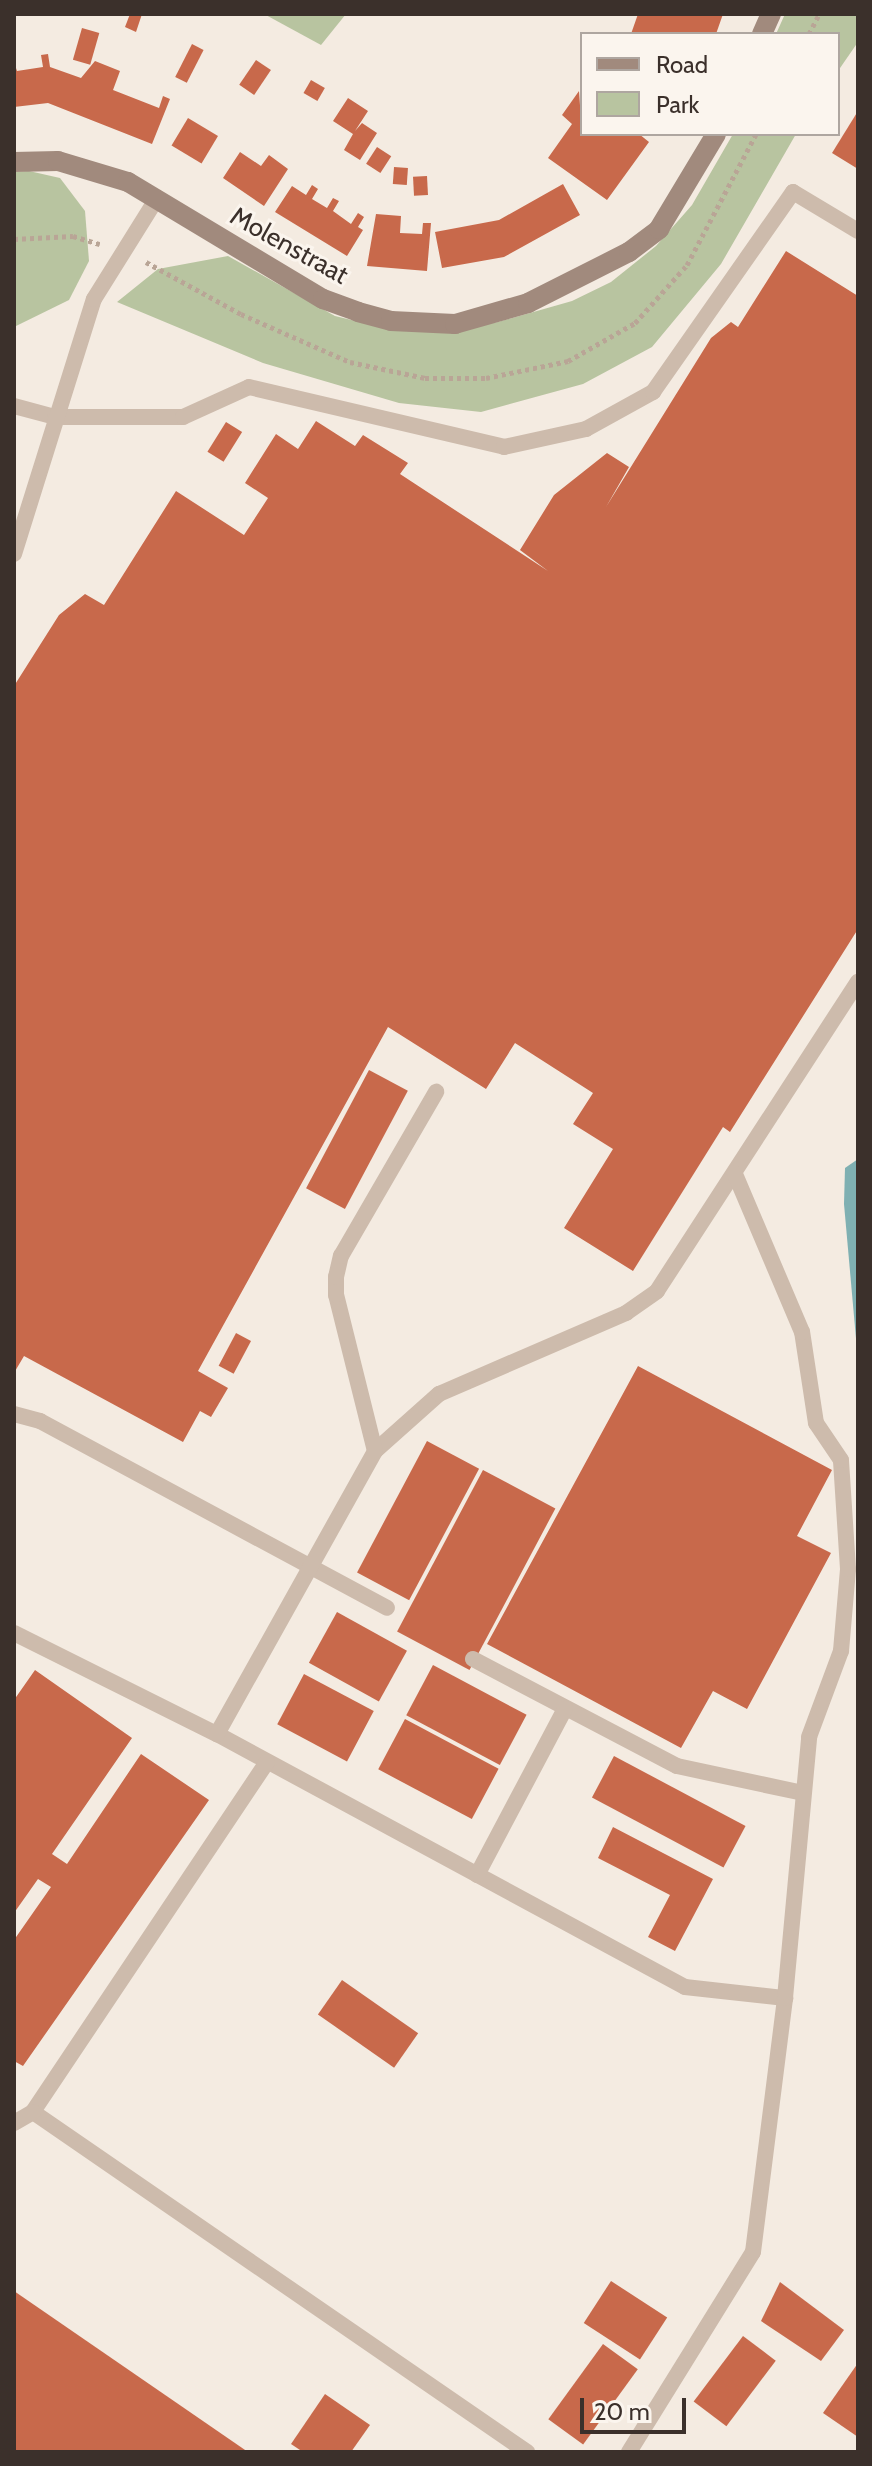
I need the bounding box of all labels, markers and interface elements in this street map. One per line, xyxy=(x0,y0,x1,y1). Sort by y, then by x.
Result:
legend xyxy=(580,32,840,136)
text: Road xyxy=(656,50,708,79)
text: Park xyxy=(656,90,699,119)
street label: Molenstraat xyxy=(225,201,353,291)
scale bar xyxy=(584,2382,690,2432)
text: 20 m xyxy=(594,2397,650,2426)

